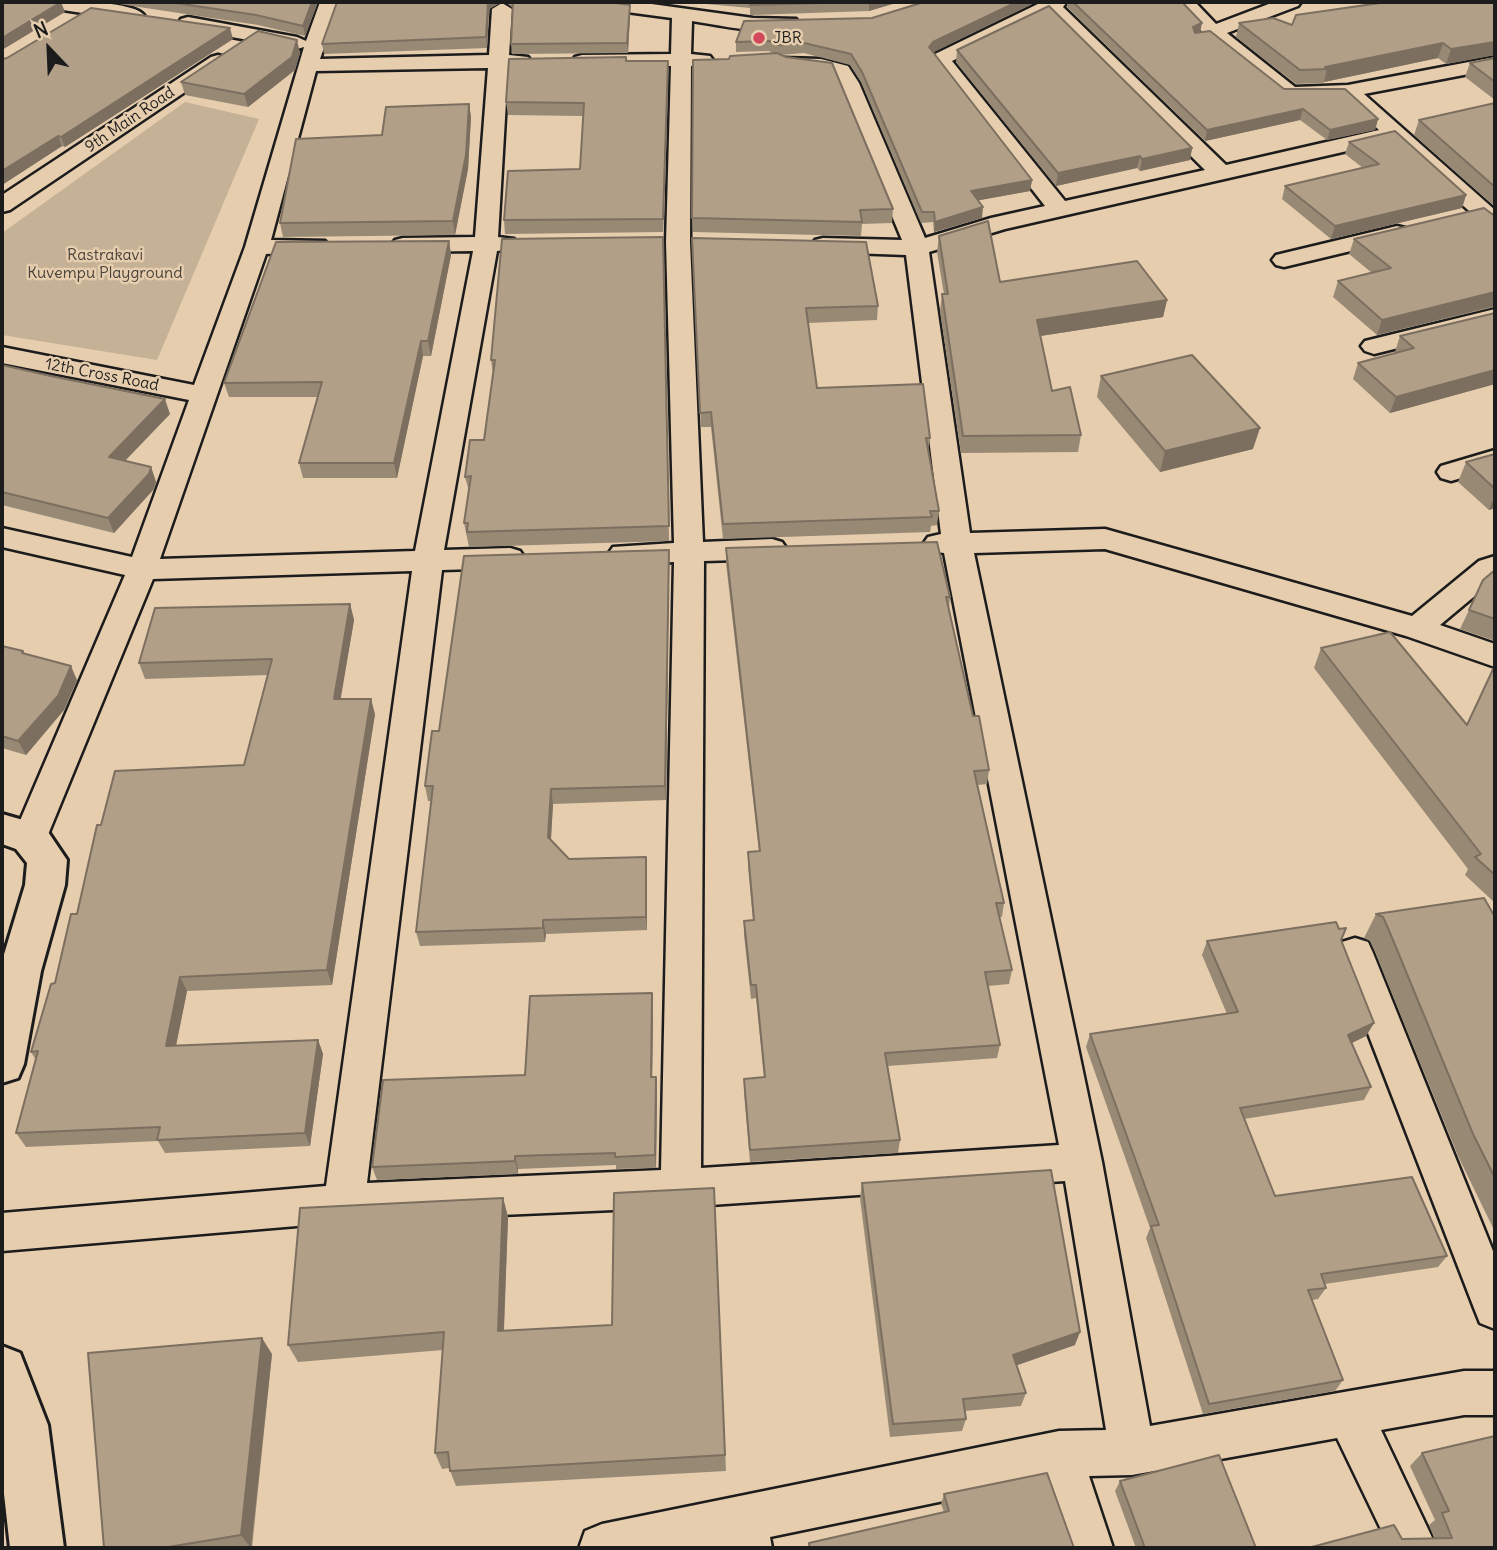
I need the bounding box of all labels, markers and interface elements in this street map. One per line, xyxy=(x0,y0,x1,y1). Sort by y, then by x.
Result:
north arrow xyxy=(14,14,84,84)
text: N xyxy=(30,16,52,43)
place label: JBR xyxy=(773,28,802,48)
marker: JBR xyxy=(751,30,767,46)
street label: 9th Main Road xyxy=(82,83,178,157)
park label: Rastrakavi Kuvempu Playground xyxy=(27,245,183,283)
street label: 12th Cross Road xyxy=(44,355,160,395)

